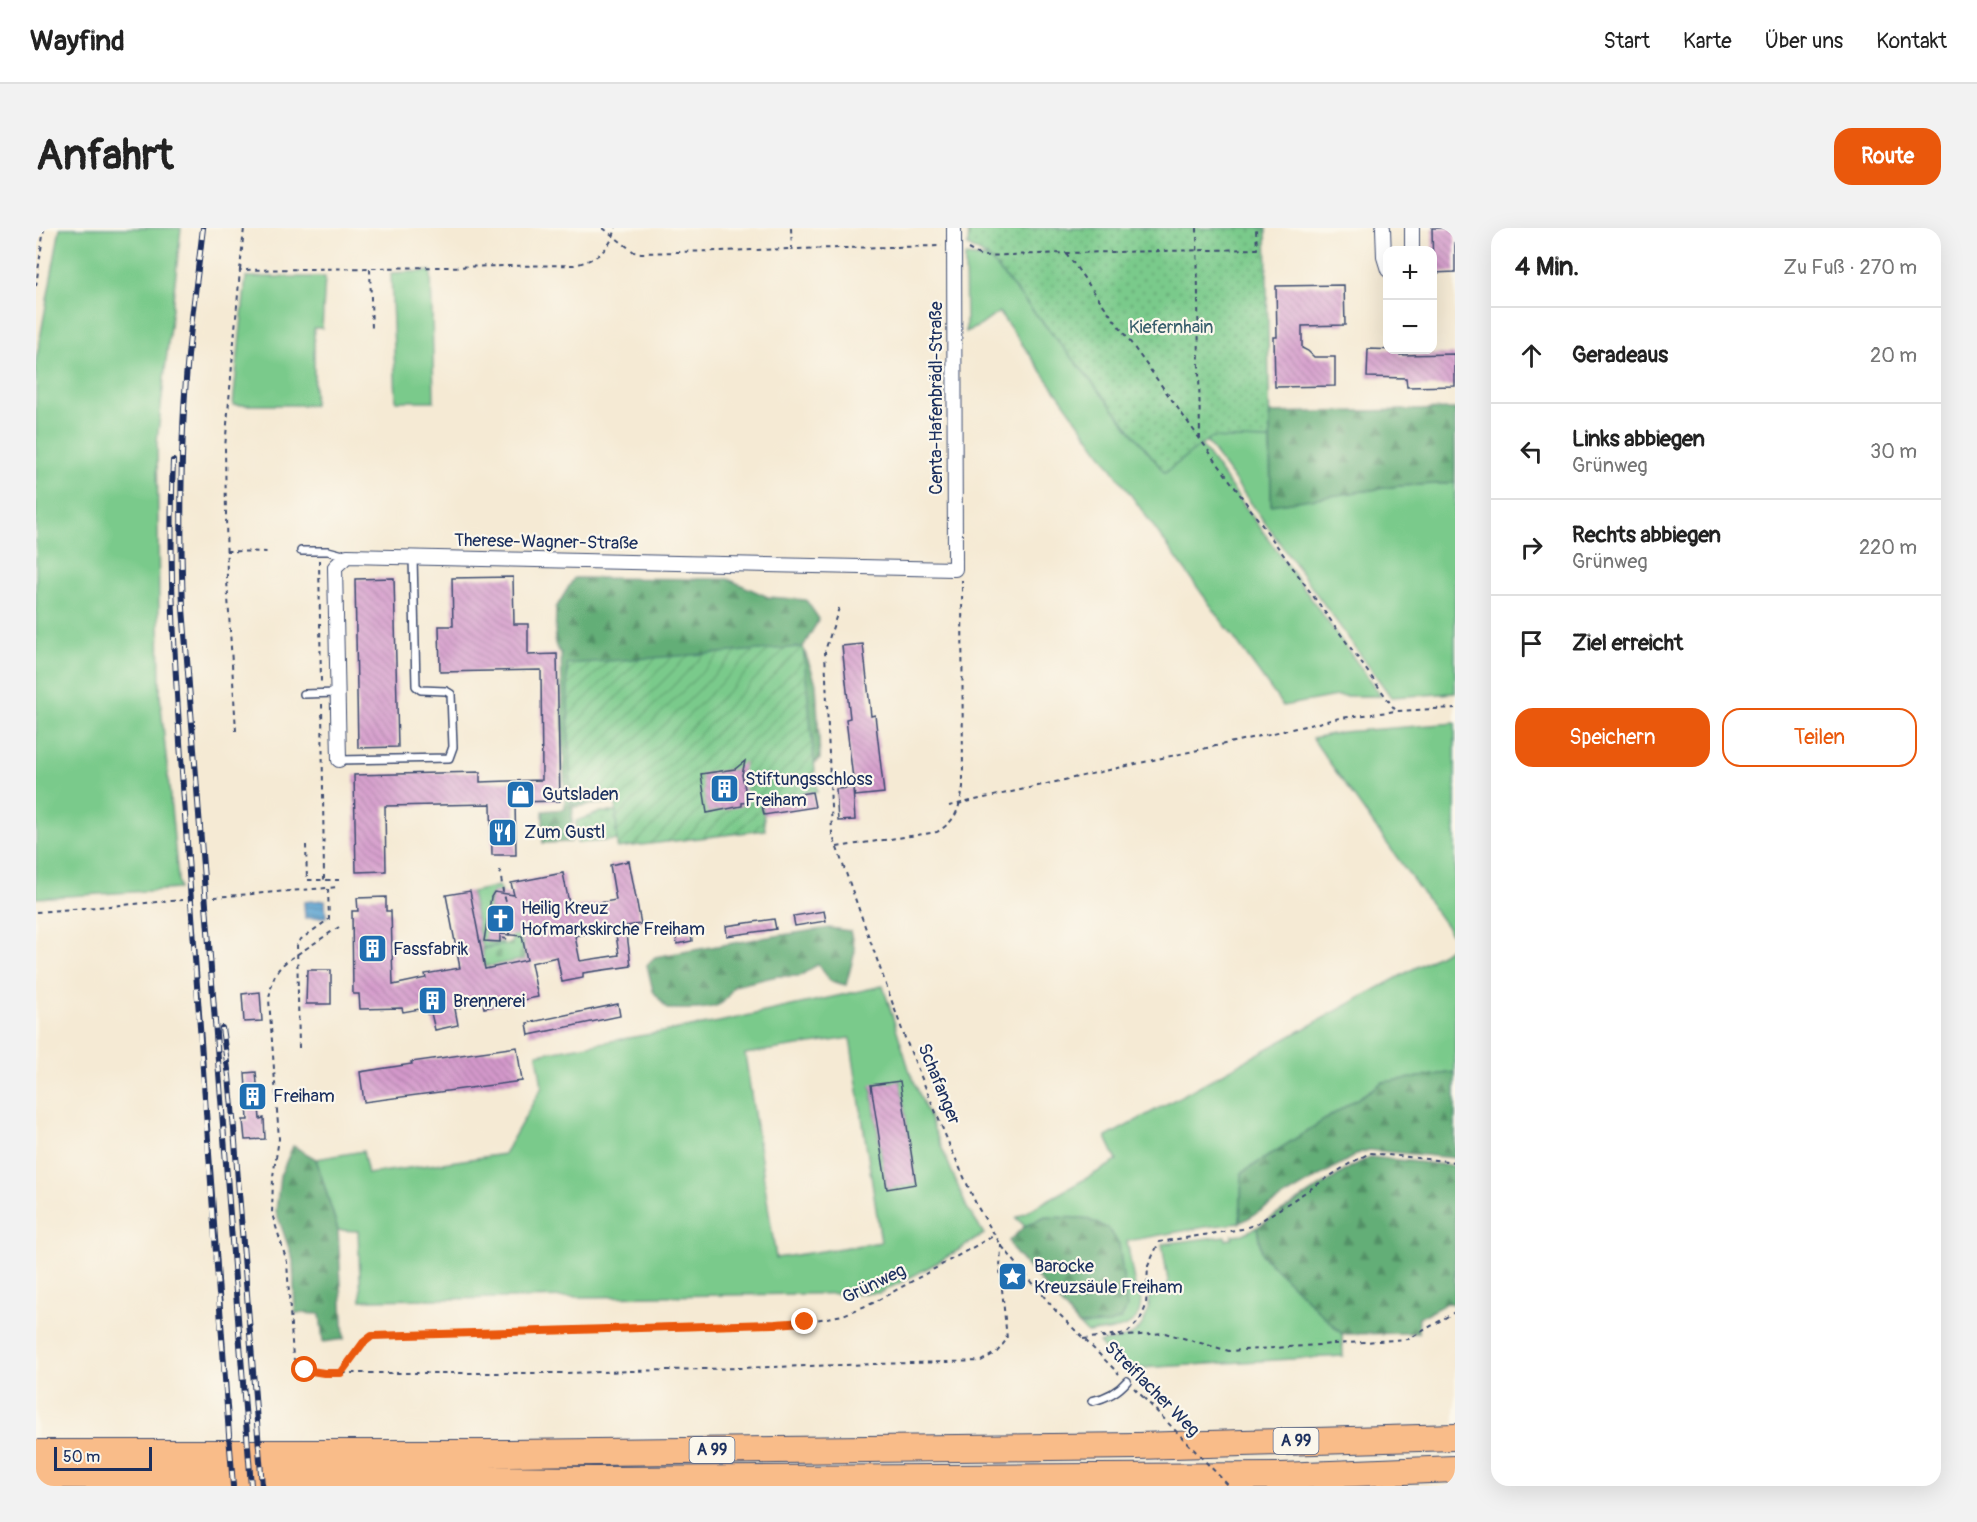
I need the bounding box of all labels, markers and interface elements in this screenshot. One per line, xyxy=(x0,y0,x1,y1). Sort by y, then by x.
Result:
text: Wayfind xyxy=(30,24,125,59)
text: Start xyxy=(1604,28,1650,55)
text: Karte xyxy=(1683,28,1732,55)
text: Über uns xyxy=(1765,28,1843,55)
text: Kontakt xyxy=(1876,28,1947,55)
button: Route xyxy=(1834,128,1941,185)
text: Anfahrt xyxy=(36,130,174,182)
map controls xyxy=(1383,246,1437,354)
button: + xyxy=(1383,246,1437,300)
text: 4 Min. xyxy=(1515,251,1579,283)
text: Zu Fuß · 270 m xyxy=(1783,255,1917,280)
button: − xyxy=(1383,300,1437,354)
street label: Centa-Hafenbrädl-Straße xyxy=(925,301,948,495)
park label: Kiefernhain xyxy=(1129,316,1213,339)
icon: ahead xyxy=(1515,339,1548,372)
text: Geradeaus xyxy=(1572,341,1668,369)
text: 20 m xyxy=(1870,343,1917,368)
text: Links abbiegen xyxy=(1572,425,1705,453)
icon: left xyxy=(1515,435,1548,468)
text: 30 m xyxy=(1870,439,1917,464)
text: Grünweg xyxy=(1572,453,1648,478)
text: Rechts abbiegen xyxy=(1572,521,1721,549)
street label: Therese-Wagner-Straße xyxy=(454,529,638,555)
icon: right xyxy=(1515,531,1548,564)
text: 220 m xyxy=(1859,535,1917,560)
text: Grünweg xyxy=(1572,549,1648,574)
icon: arrive xyxy=(1515,627,1548,660)
text: Ziel erreicht xyxy=(1572,629,1683,657)
button: Speichern xyxy=(1515,708,1710,767)
button: Teilen xyxy=(1722,708,1917,767)
place label: Stiftungsschloss Freiham xyxy=(745,768,873,812)
building icon: Stiftungsschloss Freiham xyxy=(708,773,740,805)
shop icon: Gutsladen xyxy=(505,778,537,810)
place label: Gutsladen xyxy=(542,783,619,806)
restaurant icon: Zum Gustl xyxy=(487,816,519,848)
place label: Zum Gustl xyxy=(524,821,605,844)
place label: Heilig Kreuz Hofmarkskirche Freiham xyxy=(521,897,705,941)
church icon: Heilig Kreuz Hofmarkskirche Freiham xyxy=(484,902,516,934)
building icon: Fassfabrik xyxy=(356,933,388,965)
place label: Fassfabrik xyxy=(393,938,469,961)
building icon: Brennerei xyxy=(416,985,448,1017)
place label: Brennerei xyxy=(453,990,525,1013)
street label: Schafanger xyxy=(912,1040,966,1128)
building icon: Freiham xyxy=(236,1080,268,1112)
place label: Freiham xyxy=(273,1085,335,1108)
place label: Barocke Kreuzsäule Freiham xyxy=(1034,1255,1183,1299)
street label: Grünweg xyxy=(838,1259,910,1309)
place icon: Barocke Kreuzsäule Freiham xyxy=(997,1260,1029,1292)
route end xyxy=(791,1308,817,1334)
street label: Streiflacher Weg xyxy=(1099,1336,1205,1442)
route start xyxy=(291,1356,317,1382)
road number: A 99 xyxy=(1274,1428,1318,1454)
road number: A 99 xyxy=(690,1437,734,1463)
scale bar xyxy=(54,1444,152,1472)
text: 50 m xyxy=(63,1447,100,1467)

